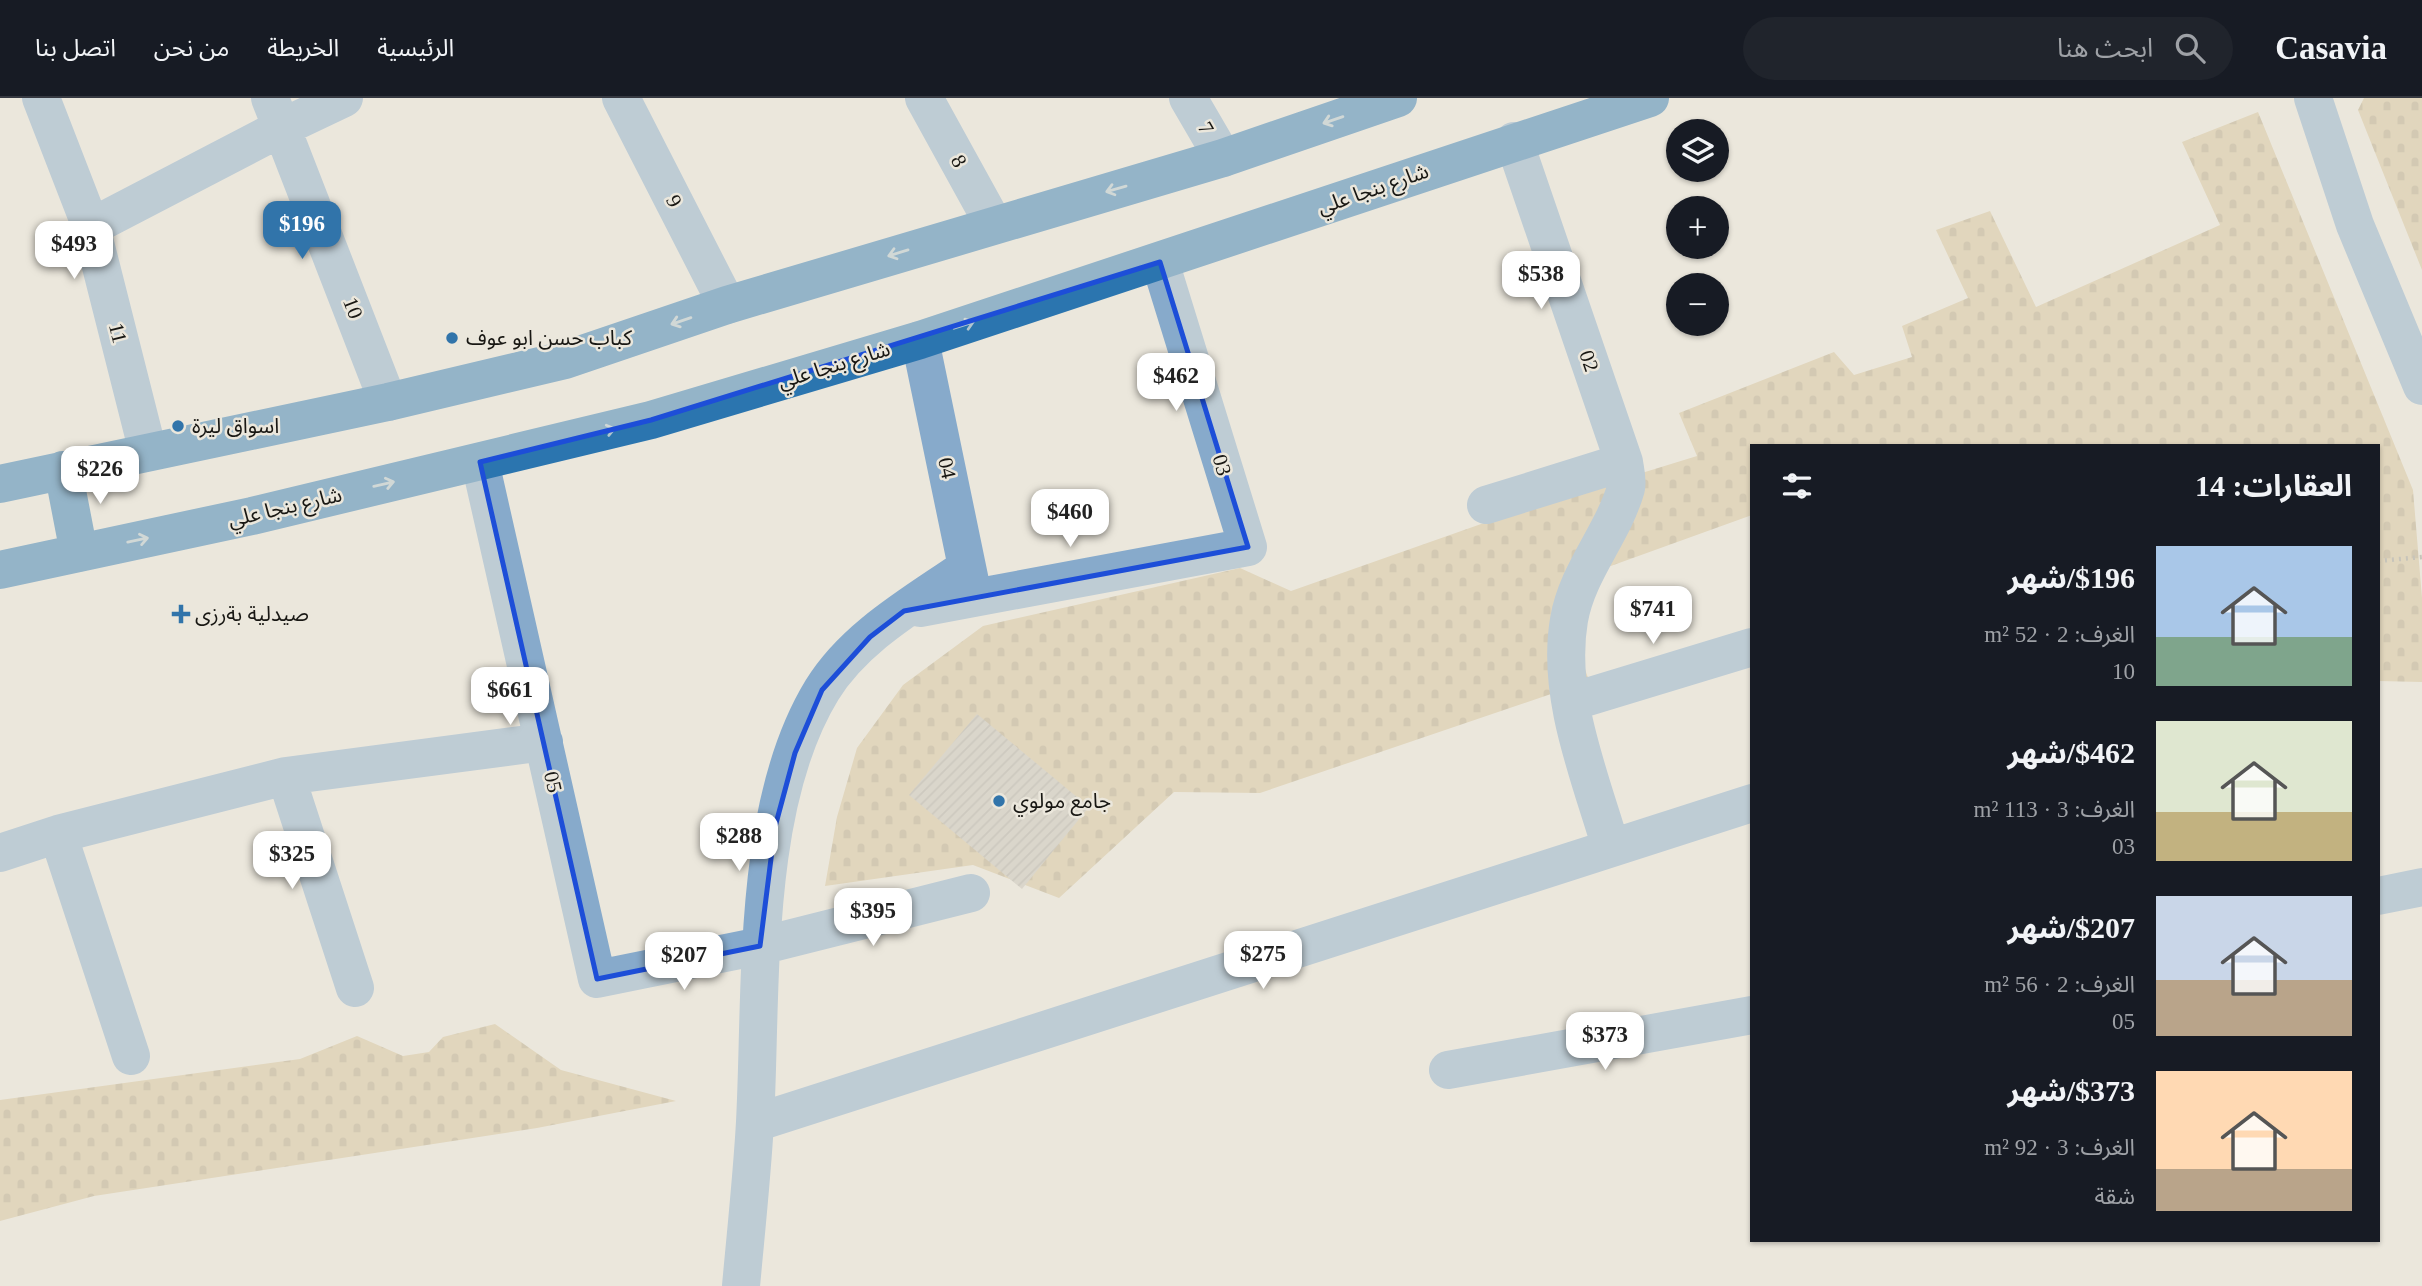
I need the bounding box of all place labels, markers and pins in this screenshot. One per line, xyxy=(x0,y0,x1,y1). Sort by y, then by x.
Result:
pin: $196 xyxy=(261,202,343,261)
pin: $493 xyxy=(33,222,115,281)
pin: $538 xyxy=(1500,252,1582,311)
place label: كباب حسن ابو عوف xyxy=(466,326,632,350)
marker: كباب حسن ابو عوف xyxy=(444,330,460,346)
pin: $462 xyxy=(1135,354,1217,413)
place label: اسواق ليرة xyxy=(192,414,279,438)
marker: اسواق ليرة xyxy=(170,418,186,434)
pin: $226 xyxy=(59,446,141,506)
pin: $460 xyxy=(1029,490,1111,549)
pin: $741 xyxy=(1612,587,1694,646)
place label: صيدلية بةرزى xyxy=(195,602,309,626)
marker: صيدلية بةرزى xyxy=(173,606,189,622)
pin: $661 xyxy=(469,668,551,727)
place label: جامع مولوي xyxy=(1013,789,1111,817)
marker: جامع مولوي xyxy=(991,793,1007,809)
pin: $288 xyxy=(698,814,780,873)
pin: $325 xyxy=(251,832,333,891)
pin: $395 xyxy=(832,888,914,948)
pin: $207 xyxy=(643,932,725,992)
pin: $275 xyxy=(1222,932,1304,991)
pin: $373 xyxy=(1564,1012,1646,1072)

